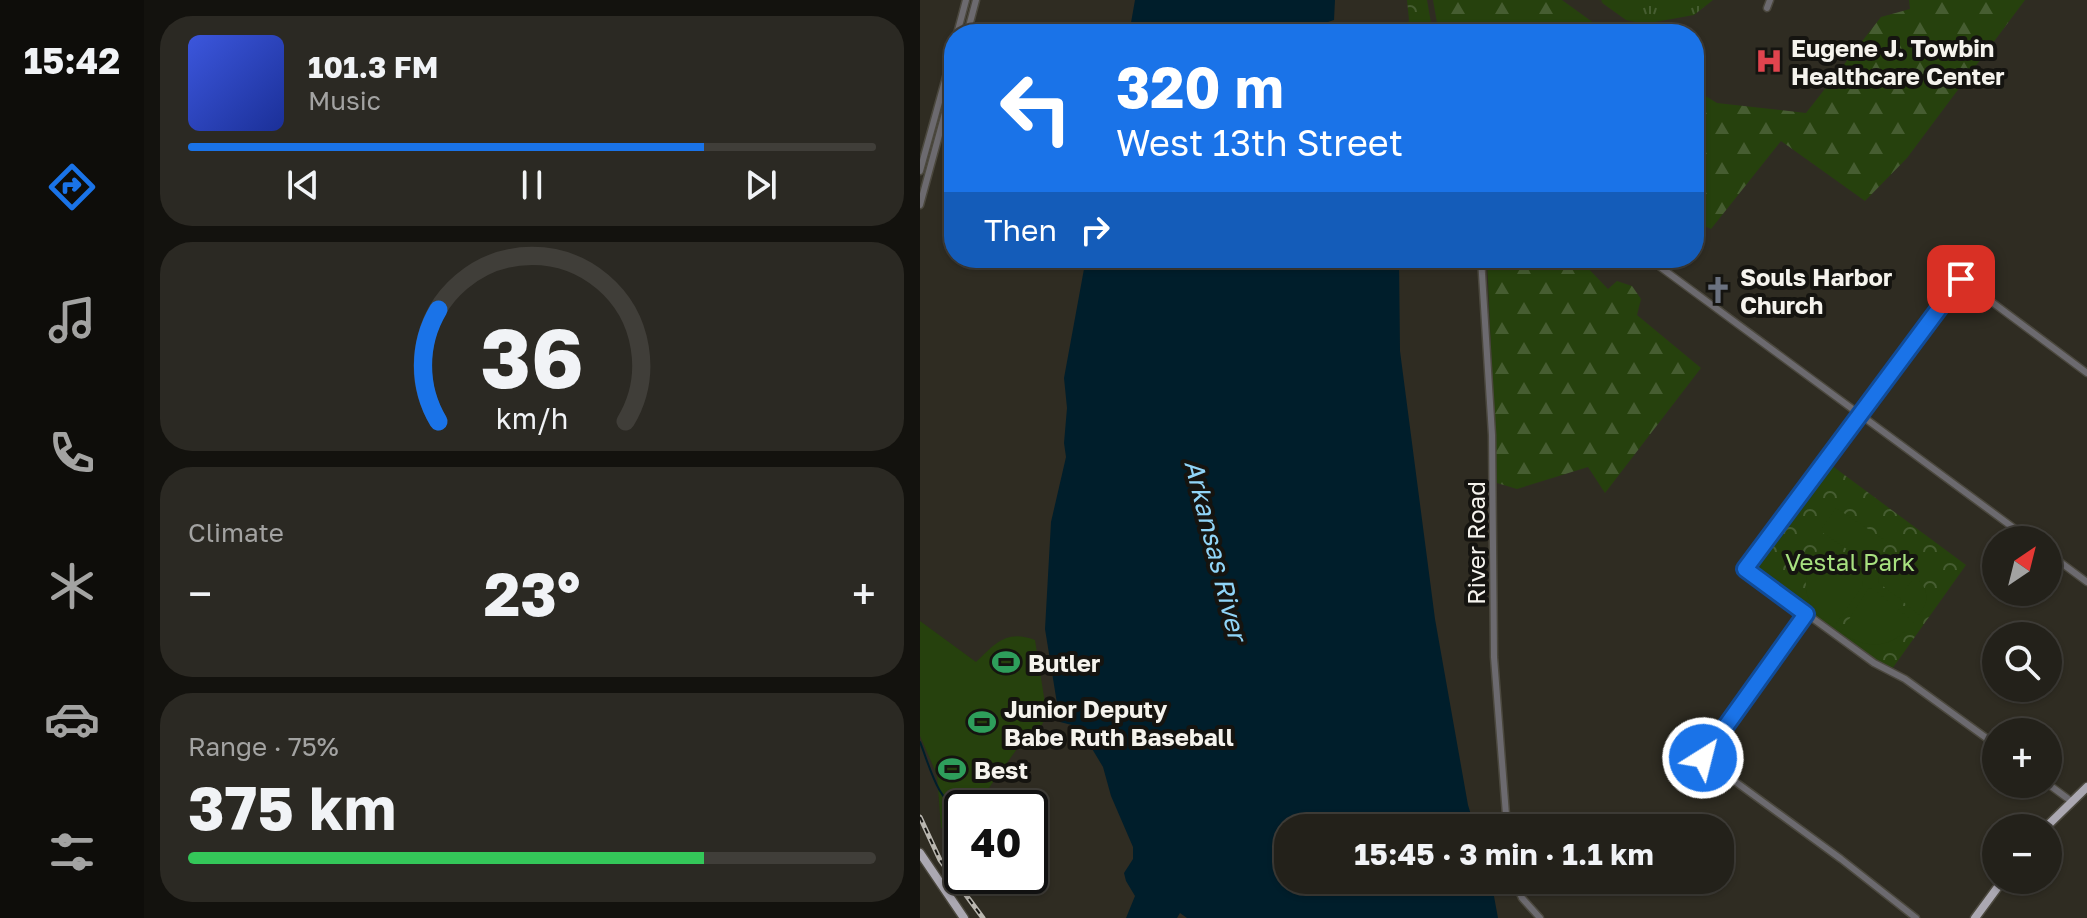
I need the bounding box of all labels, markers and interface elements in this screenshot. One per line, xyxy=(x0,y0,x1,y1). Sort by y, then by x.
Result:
place label: Eugene J. Towbin Healthcare Center xyxy=(1791,33,2005,90)
text: 15:42 xyxy=(24,39,120,82)
hospital icon: Eugene J. Towbin Healthcare Center xyxy=(1754,46,1784,76)
text: 101.3 FM xyxy=(308,49,438,85)
text: 320 m xyxy=(1116,53,1284,120)
icon: left xyxy=(984,56,1088,160)
text: Music xyxy=(308,85,381,116)
text: West 13th Street xyxy=(1116,121,1403,164)
icon: directions xyxy=(44,159,100,215)
icon: previous xyxy=(281,163,325,207)
icon: pause xyxy=(510,163,554,207)
icon: next xyxy=(739,163,783,207)
icon: right xyxy=(1073,208,1117,252)
text: Then xyxy=(984,212,1057,248)
pin xyxy=(1927,245,1995,313)
icon: arrive xyxy=(1939,257,1983,301)
place label: Souls Harbor Church xyxy=(1740,262,1892,319)
church icon: Souls Harbor Church xyxy=(1703,275,1733,305)
icon: music xyxy=(44,292,100,348)
text: 36 xyxy=(480,306,584,406)
text: km/h xyxy=(496,401,568,435)
icon: phone xyxy=(44,425,100,481)
water label: Arkansas River xyxy=(1179,456,1254,647)
street label: River Road xyxy=(1461,481,1490,605)
text: Climate xyxy=(188,517,284,548)
north arrow xyxy=(1982,526,2062,606)
map controls xyxy=(1982,526,2062,894)
park label: Vestal Park xyxy=(1785,547,1915,576)
text: 23° xyxy=(484,557,580,629)
icon: climate xyxy=(44,558,100,614)
text: − xyxy=(188,567,212,620)
text: + xyxy=(852,567,876,620)
button: search xyxy=(1982,622,2062,702)
sports icon: Butler xyxy=(991,647,1021,677)
place label: Butler xyxy=(1028,648,1100,677)
icon: car xyxy=(44,691,100,747)
place label: Junior Deputy Babe Ruth Baseball xyxy=(1004,694,1234,751)
sports icon: Junior Deputy Babe Ruth Baseball xyxy=(967,707,997,737)
position arrow xyxy=(1661,716,1745,800)
button: + xyxy=(1982,718,2062,798)
text: Range · 75% xyxy=(188,731,339,762)
sports icon: Best xyxy=(937,754,967,784)
place label: Best xyxy=(974,755,1028,784)
text: 375 km xyxy=(188,771,396,843)
speed limit sign: 40 xyxy=(944,790,1048,894)
button: − xyxy=(1982,814,2062,894)
icon: filters xyxy=(44,824,100,880)
text: 15:45 · 3 min · 1.1 km xyxy=(1354,836,1654,872)

